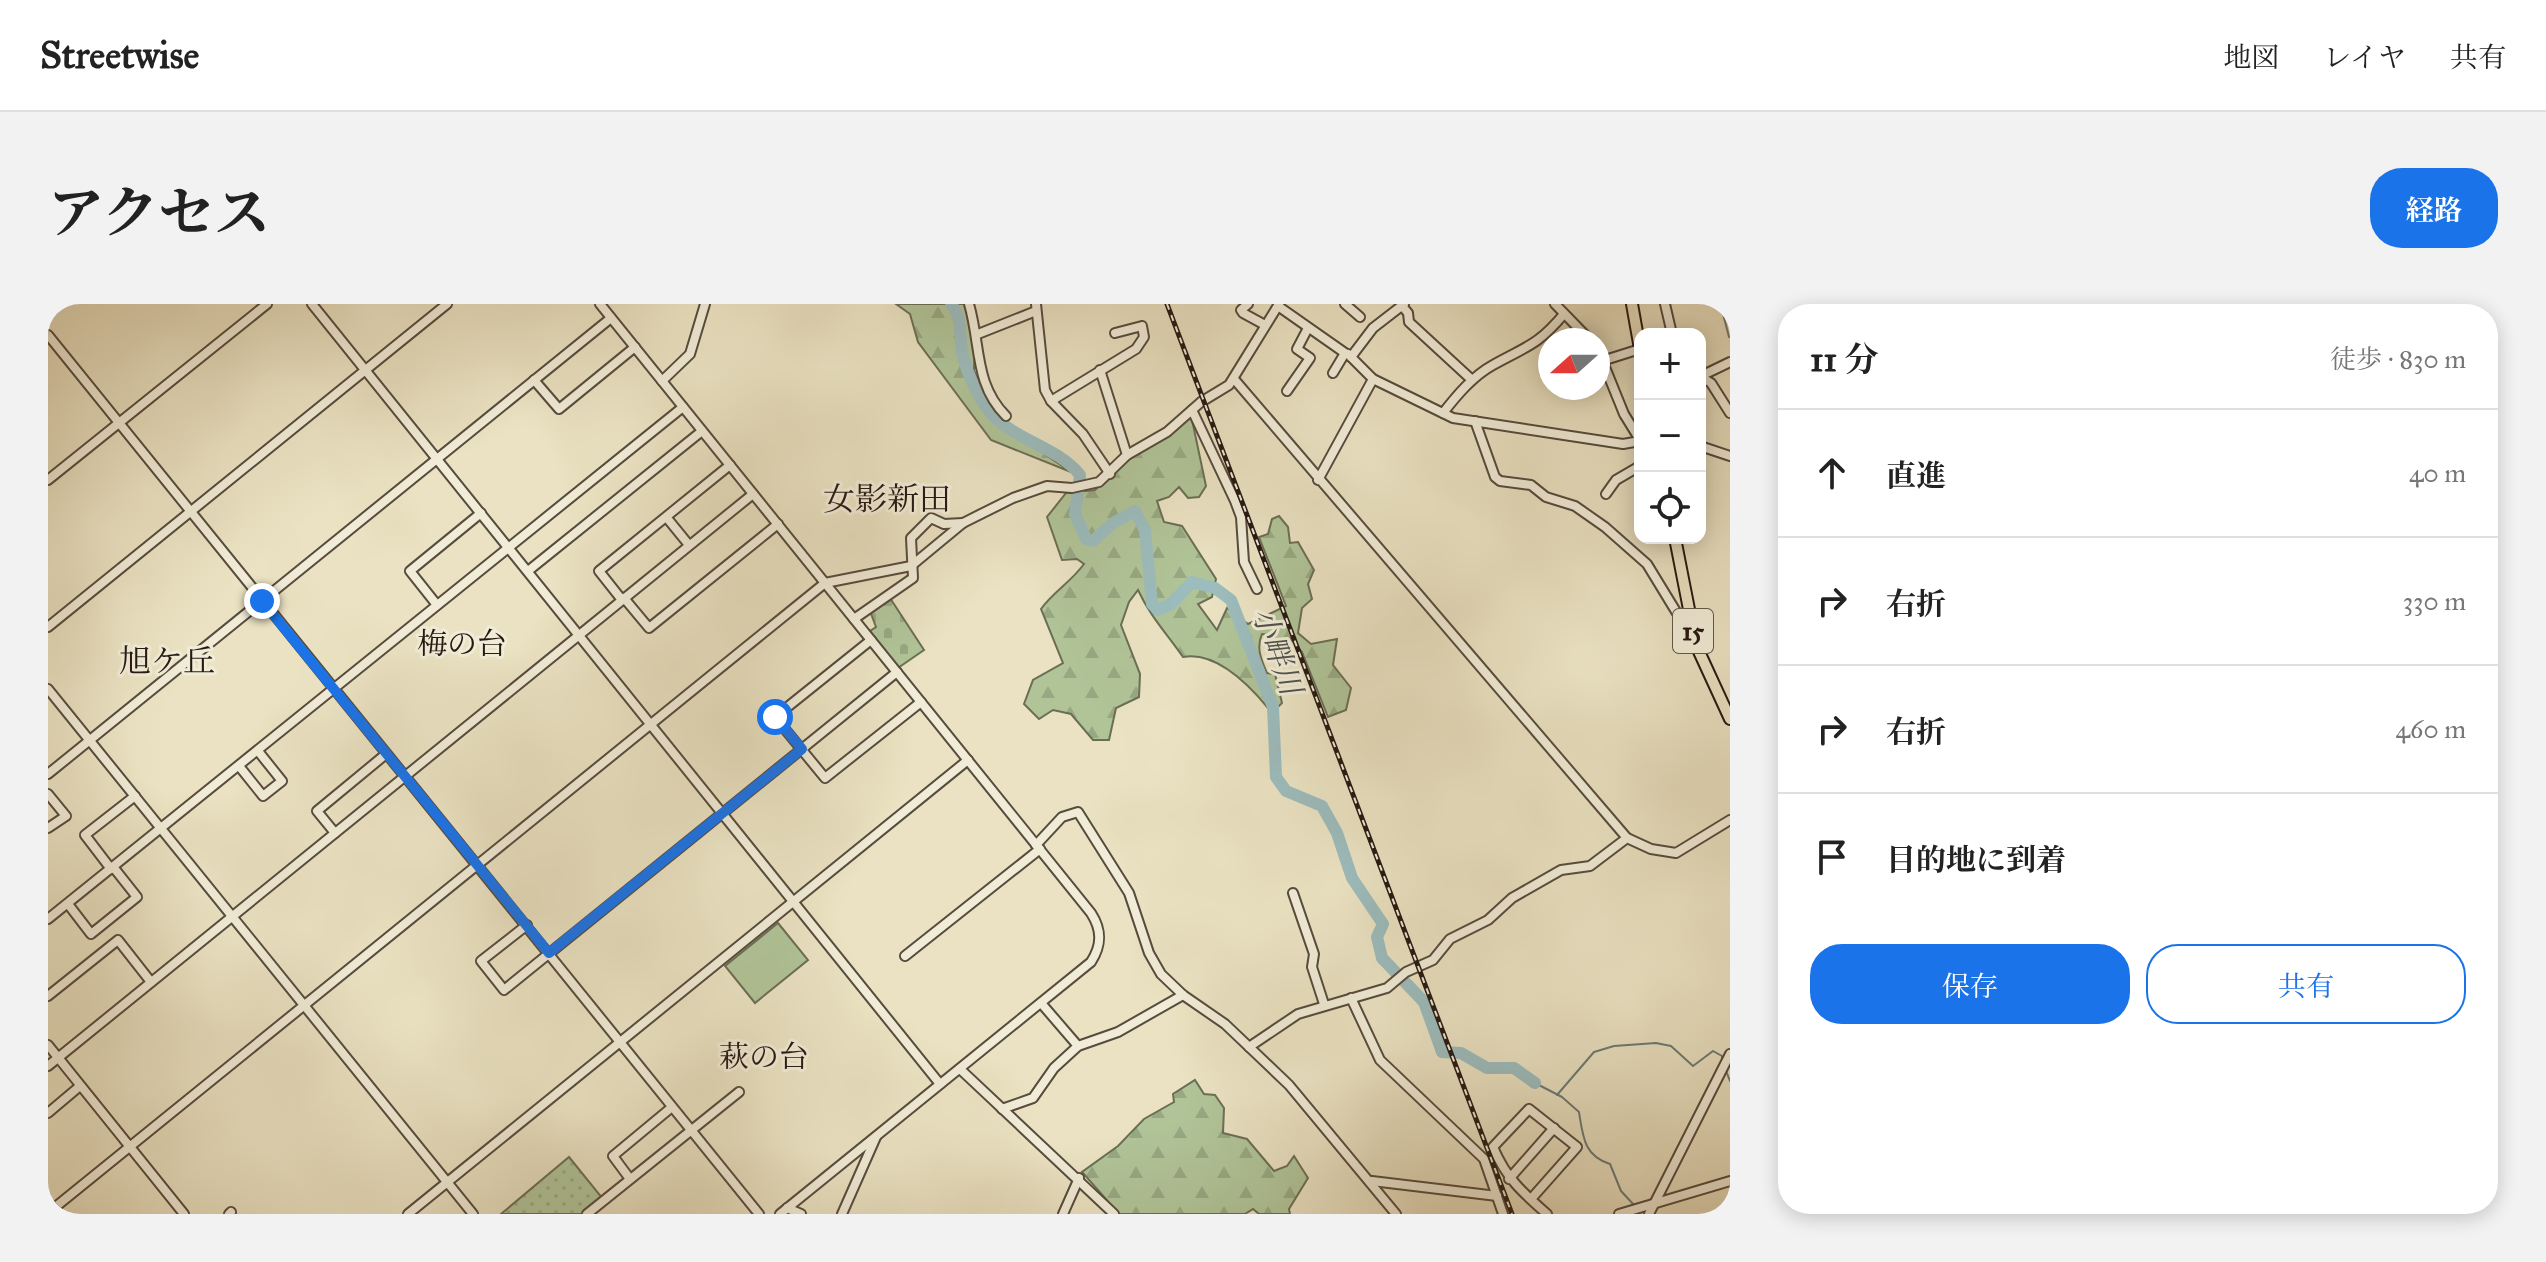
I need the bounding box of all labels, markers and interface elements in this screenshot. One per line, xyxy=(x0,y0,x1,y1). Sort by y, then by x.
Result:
text: Streetwise xyxy=(40,32,199,78)
text: 地図 xyxy=(2223,40,2279,75)
text: レイヤ xyxy=(2323,40,2406,75)
text: 共有 xyxy=(2450,40,2506,75)
button: 経路 xyxy=(2370,168,2498,248)
text: アクセス xyxy=(48,179,270,247)
north arrow xyxy=(1538,328,1610,400)
map controls xyxy=(1634,328,1706,544)
button: + xyxy=(1634,328,1706,400)
text: 11 分 xyxy=(1810,339,1878,380)
text: 徒歩 · 830 m xyxy=(2330,343,2466,375)
button: − xyxy=(1634,400,1706,472)
icon: ahead xyxy=(1810,451,1854,495)
text: 40 m xyxy=(2409,457,2466,489)
text: 直進 xyxy=(1886,458,1946,494)
button: locate xyxy=(1634,472,1706,544)
district label: 女影新田 xyxy=(823,480,951,519)
icon: right xyxy=(1810,579,1854,623)
route end xyxy=(244,583,280,619)
text: 330 m xyxy=(2403,585,2466,617)
text: 右折 xyxy=(1886,586,1946,622)
water label: 小畔川 xyxy=(1245,603,1310,702)
road number: 15 xyxy=(1673,609,1713,653)
district label: 梅の台 xyxy=(417,626,507,662)
district label: 旭ケ丘 xyxy=(119,642,215,681)
route start xyxy=(757,699,793,735)
icon: right xyxy=(1810,707,1854,751)
text: 460 m xyxy=(2396,713,2466,745)
text: 右折 xyxy=(1886,714,1946,750)
icon: arrive xyxy=(1810,835,1854,879)
text: 目的地に到着 xyxy=(1886,842,2066,878)
button: 保存 xyxy=(1810,944,2130,1024)
button: 共有 xyxy=(2146,944,2466,1024)
district label: 萩の台 xyxy=(719,1039,809,1075)

